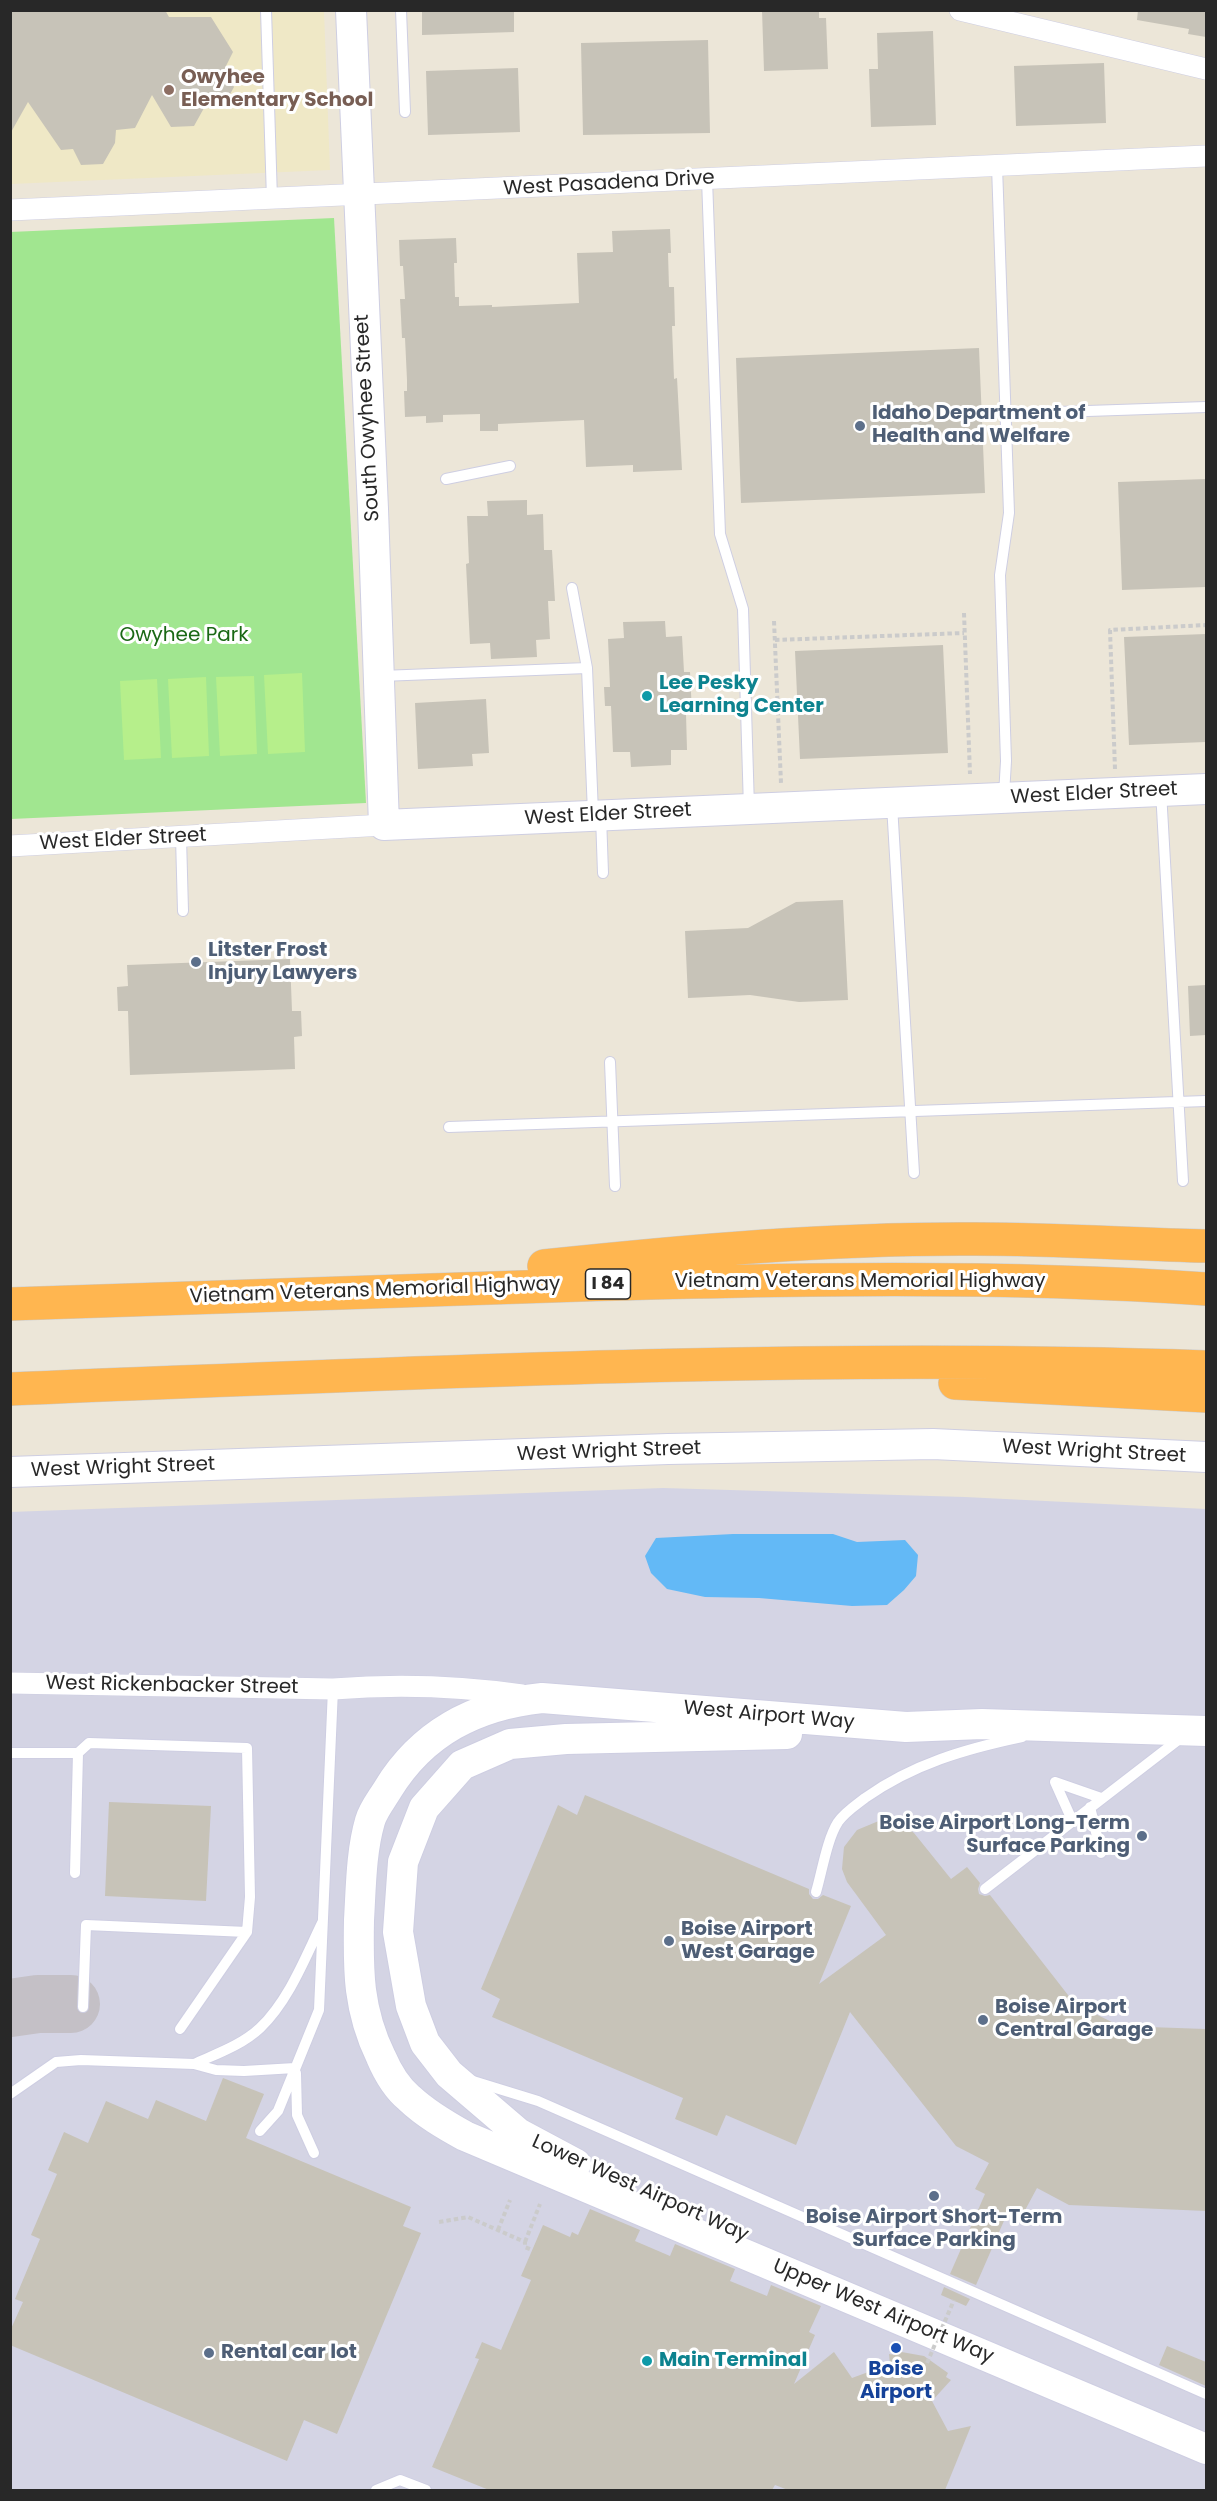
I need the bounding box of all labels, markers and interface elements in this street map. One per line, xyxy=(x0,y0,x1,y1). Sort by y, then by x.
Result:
place label: Owyhee Elementary School xyxy=(181,66,373,113)
marker: Owyhee Elementary School xyxy=(162,83,176,97)
street label: West Pasadena Drive xyxy=(503,166,715,202)
street label: South Owyhee Street xyxy=(351,314,385,522)
place label: Idaho Department of Health and Welfare xyxy=(872,402,1085,449)
marker: Idaho Department of Health and Welfare xyxy=(853,419,867,433)
park label: Owyhee Park xyxy=(119,624,249,648)
place label: Lee Pesky Learning Center xyxy=(659,672,824,719)
marker: Lee Pesky Learning Center xyxy=(640,689,654,703)
street label: West Elder Street xyxy=(1010,778,1178,810)
street label: West Elder Street xyxy=(524,799,692,831)
street label: West Elder Street xyxy=(39,824,207,856)
place label: Litster Frost Injury Lawyers xyxy=(208,939,357,986)
marker: Litster Frost Injury Lawyers xyxy=(189,955,203,969)
road number: I 84 xyxy=(586,1269,630,1299)
street label: Vietnam Veterans Memorial Highway xyxy=(675,1270,1045,1294)
street label: Vietnam Veterans Memorial Highway xyxy=(189,1273,561,1309)
street label: West Wright Street xyxy=(1001,1435,1187,1469)
street label: West Wright Street xyxy=(516,1437,702,1467)
street label: West Wright Street xyxy=(30,1453,216,1483)
street label: West Rickenbacker Street xyxy=(45,1672,299,1700)
street label: West Airport Way xyxy=(683,1697,855,1735)
place label: Boise Airport Long-Term Surface Parking xyxy=(879,1812,1130,1859)
marker: Boise Airport Long-Term Surface Parking xyxy=(1135,1829,1149,1843)
place label: Boise Airport West Garage xyxy=(681,1918,815,1965)
marker: Boise Airport West Garage xyxy=(662,1934,676,1948)
place label: Boise Airport Central Garage xyxy=(995,1996,1153,2043)
marker: Boise Airport Central Garage xyxy=(976,2013,990,2027)
street label: Lower West Airport Way xyxy=(528,2130,752,2248)
marker: Boise Airport Short-Term Surface Parking xyxy=(927,2189,941,2203)
place label: Boise Airport Short-Term Surface Parking xyxy=(806,2206,1062,2253)
street label: Upper West Airport Way xyxy=(769,2255,997,2369)
place label: Rental car lot xyxy=(221,2341,357,2365)
marker: Boise Airport xyxy=(889,2341,903,2355)
marker: Rental car lot xyxy=(202,2346,216,2360)
place label: Main Terminal xyxy=(659,2349,807,2373)
marker: Main Terminal xyxy=(640,2354,654,2368)
place label: Boise Airport xyxy=(860,2358,932,2405)

